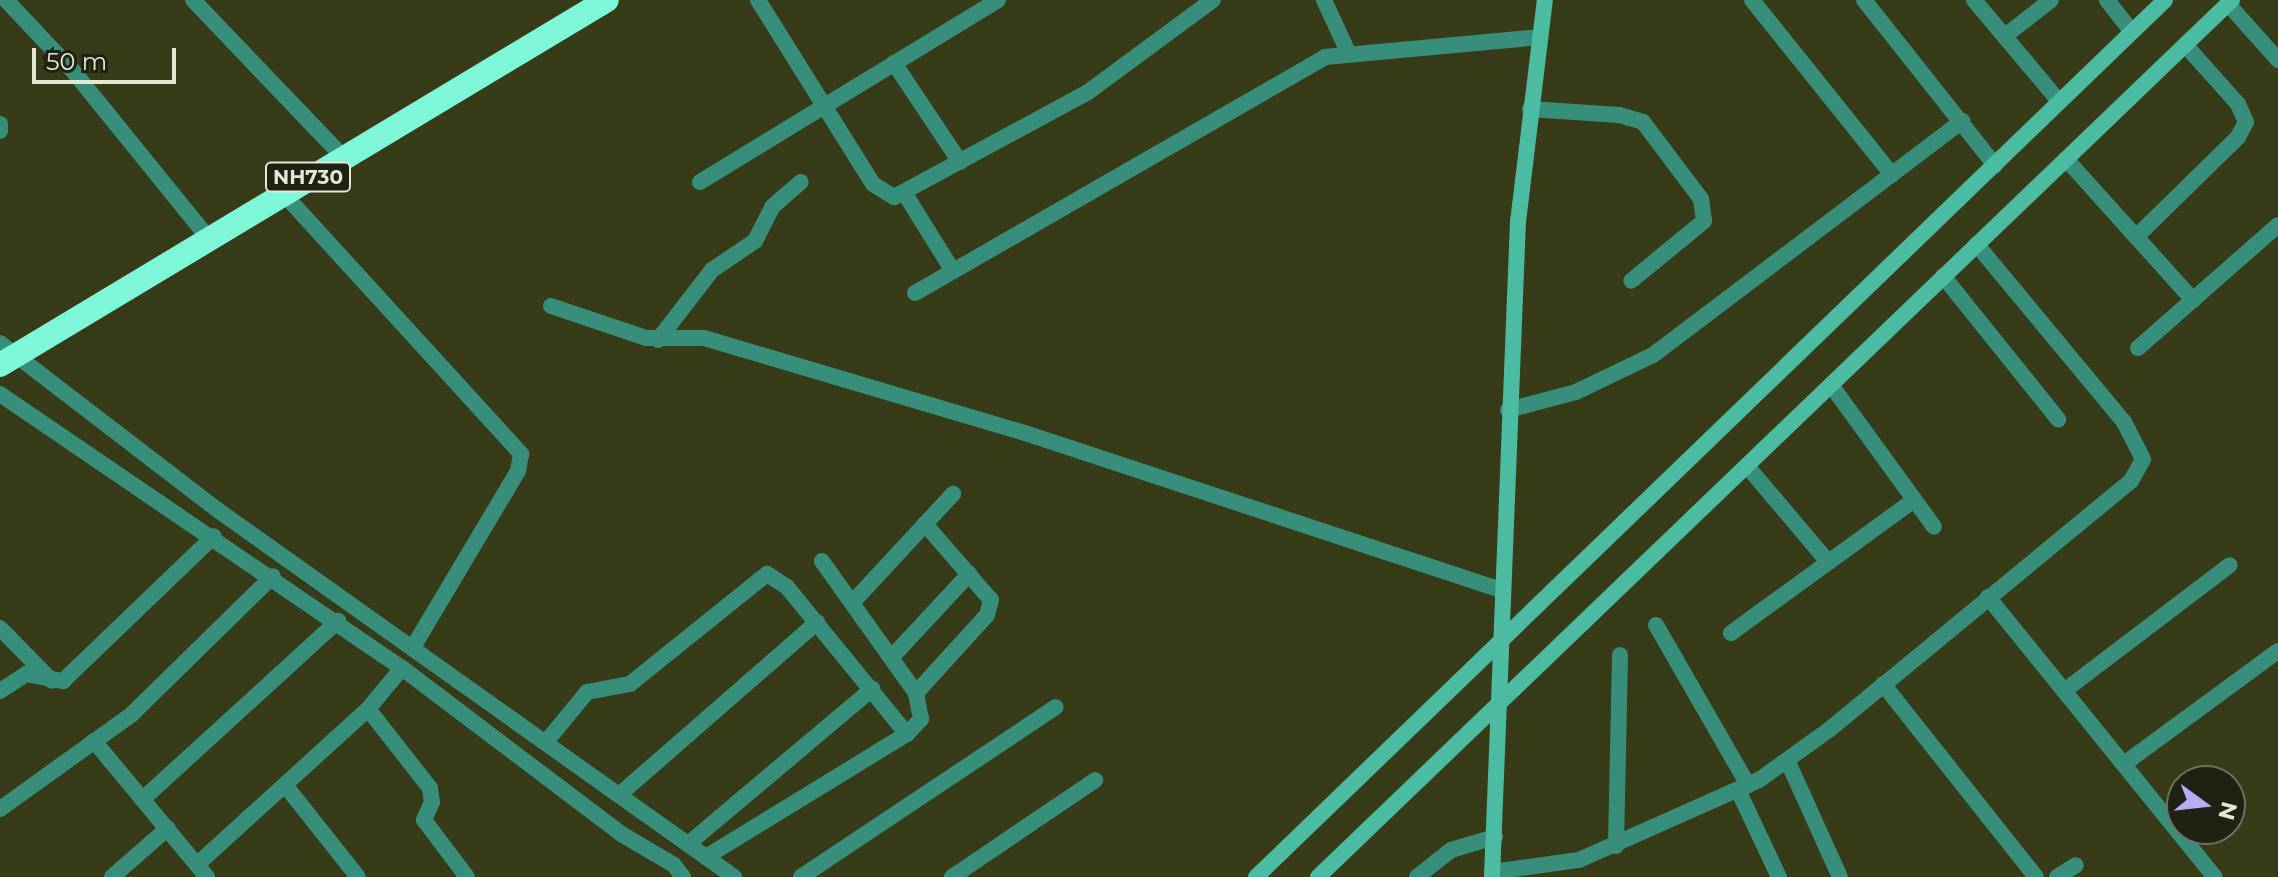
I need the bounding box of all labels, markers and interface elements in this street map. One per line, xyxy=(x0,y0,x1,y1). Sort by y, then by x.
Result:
scale bar xyxy=(36,32,180,82)
text: 50 m xyxy=(46,47,107,76)
road number: NH730 xyxy=(264,161,352,193)
north arrow xyxy=(2166,765,2246,845)
text: N xyxy=(2212,799,2243,823)

